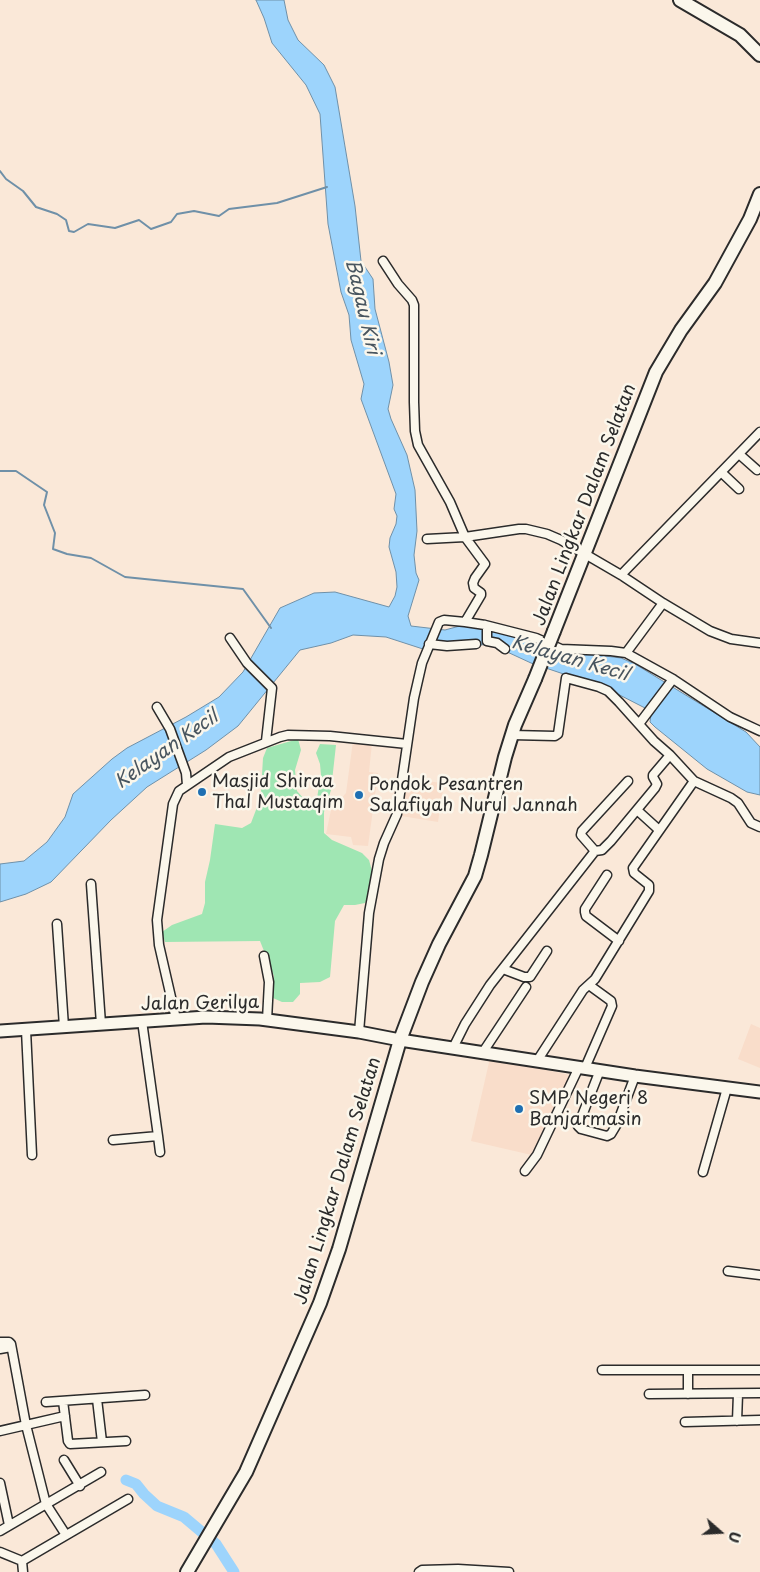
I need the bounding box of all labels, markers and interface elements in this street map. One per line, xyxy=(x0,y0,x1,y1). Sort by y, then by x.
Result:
water label: Bagau Kiri xyxy=(340,257,384,357)
street label: Jalan Lingkar Dalam Selatan xyxy=(529,381,641,629)
water label: Kelayan Kecil xyxy=(509,631,631,687)
water label: Kelayan Kecil xyxy=(111,706,223,794)
place label: Masjid Shiraa Thal Mustaqim xyxy=(212,771,343,814)
place label: Pondok Pesantren Salafiyah Nurul Jannah xyxy=(369,774,578,816)
marker: Masjid Shiraa Thal Mustaqim xyxy=(196,786,208,798)
marker: Pondok Pesantren Salafiyah Nurul Jannah xyxy=(353,789,365,801)
street label: Jalan Gerilya xyxy=(141,992,259,1016)
street label: Jalan Lingkar Dalam Selatan xyxy=(290,1055,386,1307)
place label: SMP Negeri 8 Banjarmasin xyxy=(529,1088,648,1130)
marker: SMP Negeri 8 Banjarmasin xyxy=(513,1103,525,1115)
north arrow xyxy=(695,1507,745,1557)
text: U xyxy=(723,1529,746,1546)

